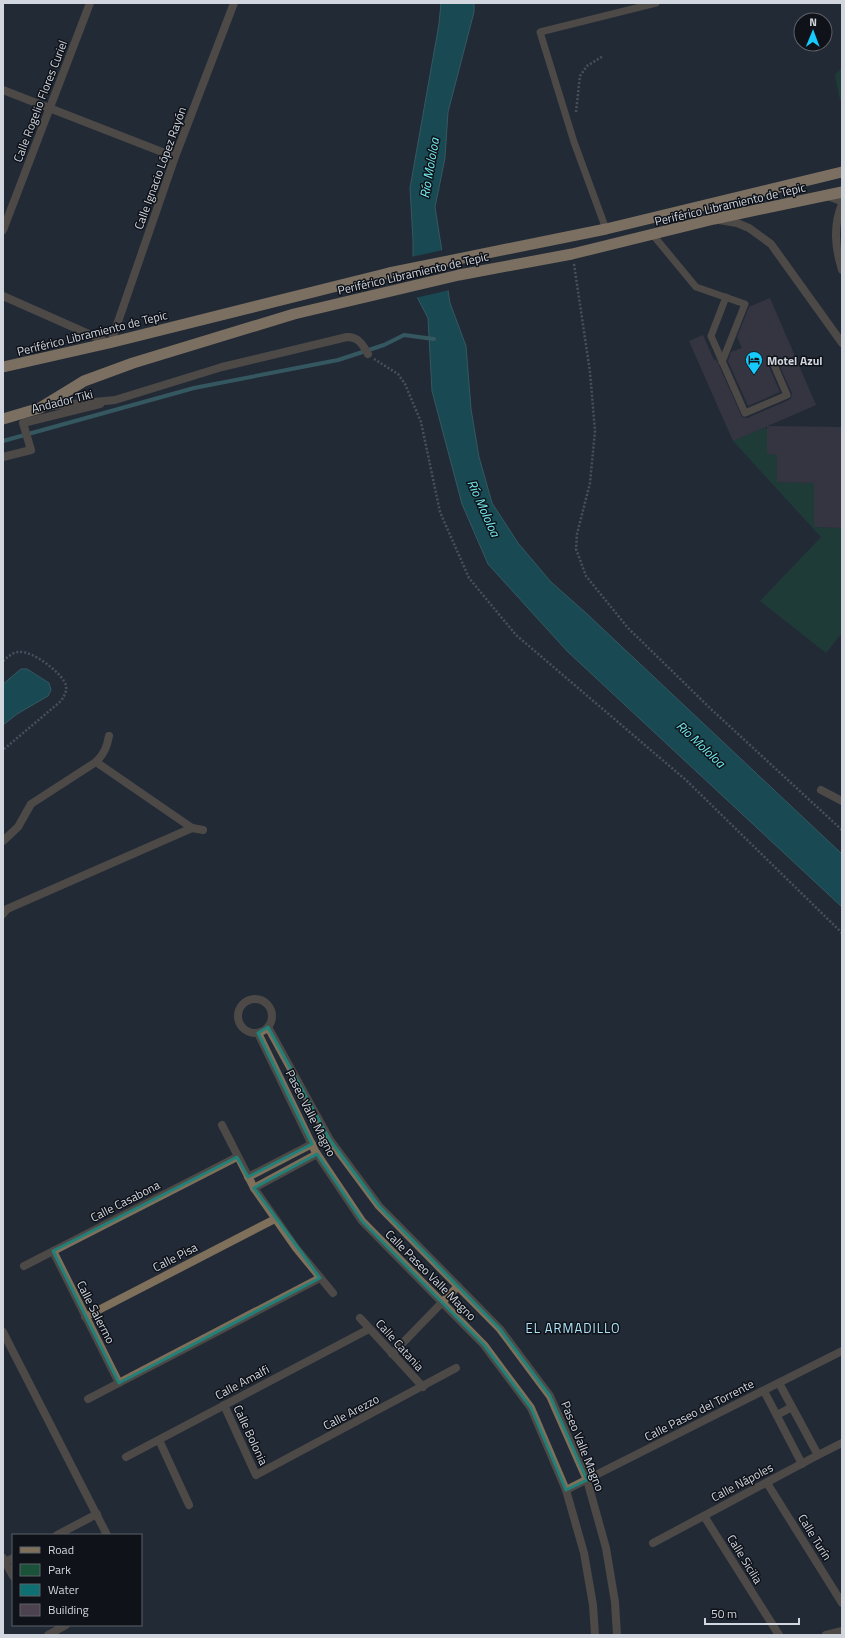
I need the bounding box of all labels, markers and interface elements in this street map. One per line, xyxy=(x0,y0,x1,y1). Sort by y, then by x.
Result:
north arrow xyxy=(793,12,833,52)
text: N xyxy=(809,14,817,30)
street label: Calle Rogelio Flores Curiel xyxy=(8,37,72,165)
street label: Calle Ignacio López Rayón xyxy=(129,104,191,232)
water label: Río Mololoa xyxy=(414,135,444,200)
street label: Periférico Libramiento de Tepic xyxy=(653,177,807,231)
street label: Periférico Libramiento de Tepic xyxy=(336,246,490,300)
street label: Periférico Libramiento de Tepic xyxy=(15,305,169,361)
hotel icon: Motel Azul xyxy=(744,350,764,375)
place label: Motel Azul xyxy=(767,351,823,370)
street label: Andador Tiki xyxy=(29,384,95,418)
water label: Río Mololoa xyxy=(463,476,506,541)
water label: Río Mololoa xyxy=(672,716,731,773)
street label: Paseo Valle Magno xyxy=(281,1066,341,1160)
street label: Calle Casabona xyxy=(87,1175,163,1227)
street label: Calle Paseo Valle Magno xyxy=(381,1225,481,1325)
street label: Calle Pisa xyxy=(149,1238,201,1276)
street label: Calle Salermo xyxy=(72,1277,120,1347)
street label: Calle Catania xyxy=(371,1315,429,1375)
district label: EL ARMADILLO xyxy=(525,1318,621,1338)
street label: Calle Amalfi xyxy=(211,1360,273,1404)
street label: Calle Paseo del Torrente xyxy=(641,1374,757,1446)
street label: Calle Arezzo xyxy=(319,1389,383,1435)
street label: Paseo Valle Magno xyxy=(556,1398,610,1494)
street label: Calle Bolonia xyxy=(229,1402,273,1468)
street label: Calle Nápoles xyxy=(708,1457,777,1506)
street label: Calle Turín xyxy=(793,1510,837,1564)
street label: Calle Sicilia xyxy=(722,1531,768,1587)
legend xyxy=(12,1534,142,1626)
text: Road xyxy=(48,1540,74,1559)
text: Park xyxy=(48,1560,71,1579)
text: Water xyxy=(48,1580,79,1599)
text: Building xyxy=(48,1600,89,1619)
scale bar xyxy=(705,1600,799,1626)
text: 50 m xyxy=(711,1604,737,1623)

